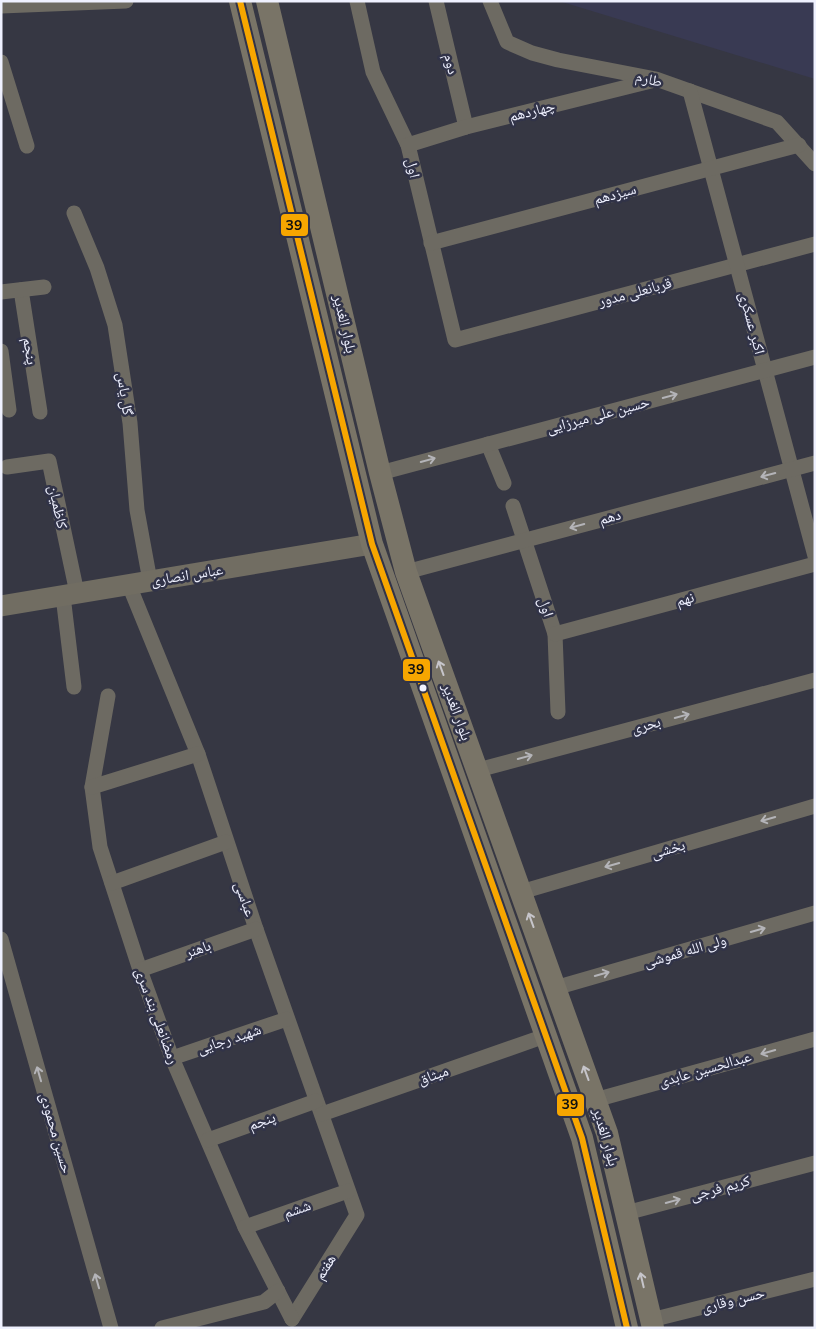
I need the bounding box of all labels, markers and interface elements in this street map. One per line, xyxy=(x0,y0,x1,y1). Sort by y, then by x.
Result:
street label: دوم xyxy=(439,52,463,76)
street label: طارم xyxy=(634,66,665,92)
street label: چهاردهم xyxy=(507,96,557,126)
street label: اول xyxy=(401,156,425,180)
street label: سیزدهم xyxy=(592,179,639,209)
line badge: 39 xyxy=(280,213,309,237)
text: 39 xyxy=(286,216,302,235)
street label: قربانعلی مدور xyxy=(595,273,674,312)
street label: اکبر عسکری xyxy=(734,290,770,356)
street label: بلوار الغدیر xyxy=(328,292,361,355)
street label: پنجم xyxy=(18,336,42,366)
street label: گل یاس xyxy=(112,371,138,417)
one-way arrow xyxy=(662,391,678,400)
street label: حسین علی میرزایی xyxy=(544,392,652,438)
one-way arrow xyxy=(419,455,435,465)
one-way arrow xyxy=(760,471,776,480)
street label: کاظمیان xyxy=(44,483,72,531)
street label: دهم xyxy=(597,505,623,529)
one-way arrow xyxy=(569,522,585,531)
street label: عباس انصاری xyxy=(149,559,225,591)
street label: نهم xyxy=(674,587,696,611)
street label: اول xyxy=(533,595,559,619)
line badge: 39 xyxy=(402,658,431,682)
text: 39 xyxy=(408,660,424,679)
one-way arrow xyxy=(436,661,445,676)
street label: بلوار الغدیر xyxy=(437,680,477,743)
unlabelled marker xyxy=(418,683,428,693)
one-way arrow xyxy=(674,710,690,720)
street label: بحری xyxy=(629,712,663,738)
one-way arrow xyxy=(517,752,533,762)
one-way arrow xyxy=(760,815,776,825)
street label: بخشی xyxy=(649,835,687,863)
one-way arrow xyxy=(604,861,620,871)
street label: عباسی xyxy=(230,879,260,920)
one-way arrow xyxy=(526,913,535,928)
one-way arrow xyxy=(750,924,766,934)
street label: ولی الله قموشی xyxy=(641,930,729,972)
street label: باهنر xyxy=(182,935,214,963)
street label: رمضانعلی بند سری xyxy=(130,965,184,1067)
one-way arrow xyxy=(594,969,610,979)
street label: شهید رجایی xyxy=(194,1019,264,1059)
street label: عبدالحسین عابدی xyxy=(656,1046,754,1092)
one-way arrow xyxy=(760,1047,776,1057)
street label: میثاق xyxy=(415,1060,451,1090)
one-way arrow xyxy=(34,1066,44,1082)
one-way arrow xyxy=(581,1066,590,1081)
street label: حسین محمودی xyxy=(35,1090,77,1176)
line badge: 39 xyxy=(556,1093,585,1117)
text: 39 xyxy=(562,1095,578,1114)
street label: بلوار الغدیر xyxy=(588,1105,624,1168)
street label: پنجم xyxy=(246,1107,278,1135)
street label: کریم فرجی xyxy=(688,1170,752,1206)
street label: ششم xyxy=(281,1195,313,1223)
one-way arrow xyxy=(665,1195,681,1205)
street label: هفتم xyxy=(309,1250,341,1284)
one-way arrow xyxy=(92,1273,102,1289)
one-way arrow xyxy=(637,1273,646,1289)
street label: حسن وقاری xyxy=(699,1282,767,1317)

